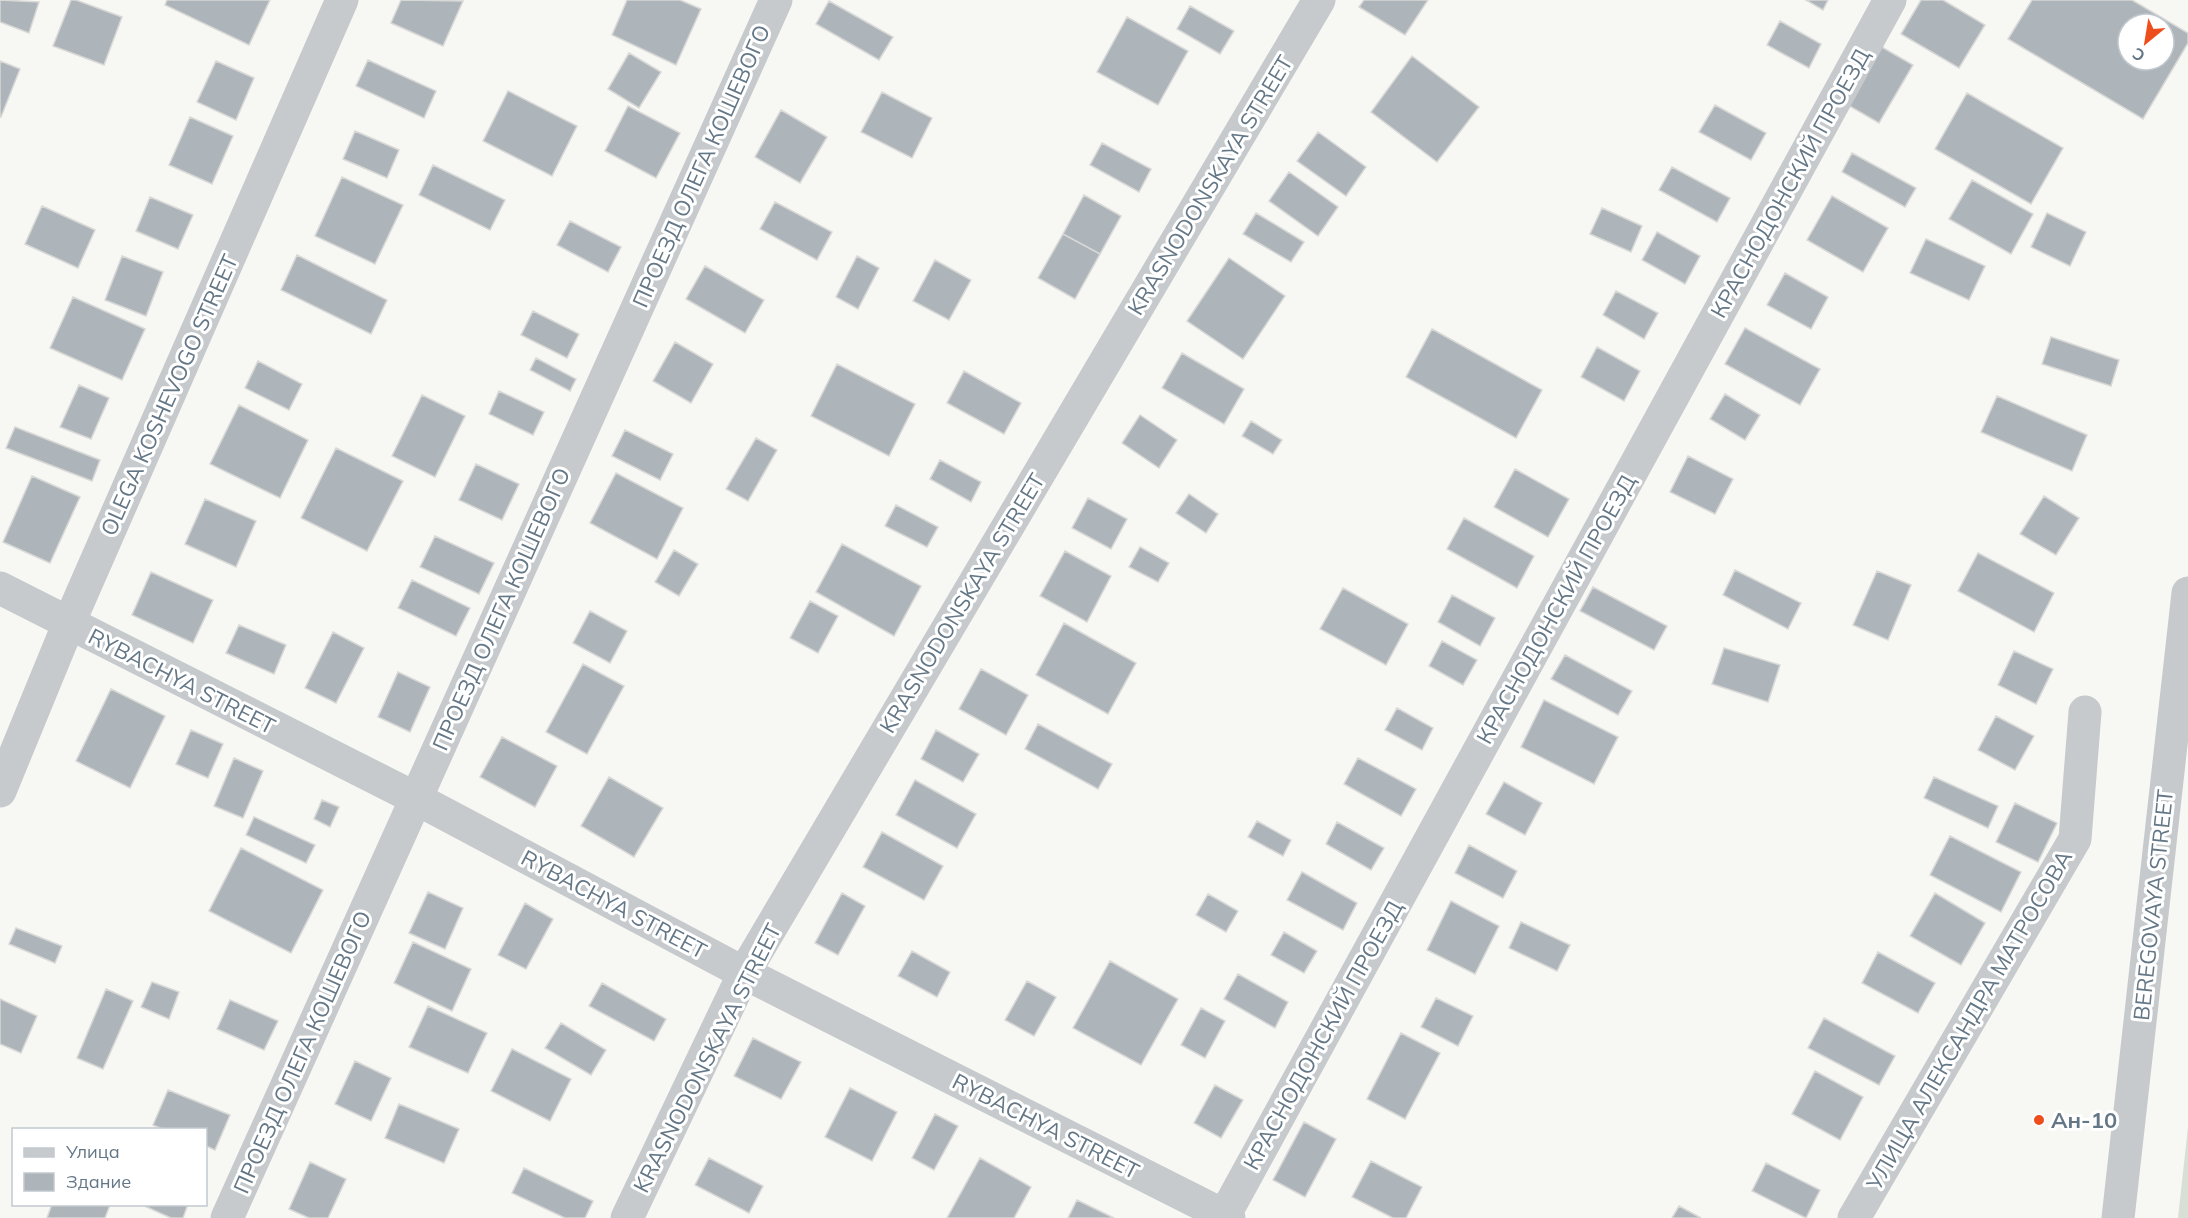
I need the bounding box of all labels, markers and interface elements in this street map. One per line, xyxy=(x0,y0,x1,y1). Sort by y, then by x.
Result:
north arrow xyxy=(2116,12,2176,72)
street label: ПРОЕЗД ОЛЕГА КОШЕВОГО xyxy=(626,20,776,312)
street label: КРАСНОДОНСКИЙ ПРОЕЗД xyxy=(1704,43,1876,323)
text: С xyxy=(2129,44,2148,66)
street label: KRASNODONSKAYA STREET xyxy=(1121,50,1299,320)
street label: OLEGA KOSHEVOGO STREET xyxy=(94,250,244,540)
street label: ПРОЕЗД ОЛЕГА КОШЕВОГО xyxy=(426,463,576,755)
street label: KRASNODONSKAYA STREET xyxy=(873,468,1051,738)
street label: КРАСНОДОНСКИЙ ПРОЕЗД xyxy=(1470,469,1642,749)
street label: RYBACHYA STREET xyxy=(84,622,280,740)
street label: BEREGOVAYA STREET xyxy=(2127,788,2179,1022)
street label: RYBACHYA STREET xyxy=(517,843,711,965)
street label: УЛИЦА АЛЕКСАНДРА МАТРОСОВА xyxy=(1859,845,2078,1196)
street label: КРАСНОДОНСКИЙ ПРОЕЗД xyxy=(1237,895,1409,1175)
street label: ПРОЕЗД ОЛЕГА КОШЕВОГО xyxy=(227,906,377,1198)
street label: KRASNODONSKAYA STREET xyxy=(627,919,787,1197)
street label: RYBACHYA STREET xyxy=(948,1067,1144,1185)
place label: Ан-10 xyxy=(2051,1106,2117,1134)
marker: Ан-10 xyxy=(2032,1113,2046,1127)
legend xyxy=(12,1128,207,1206)
text: Улица xyxy=(65,1140,120,1163)
text: Здание xyxy=(66,1170,131,1193)

